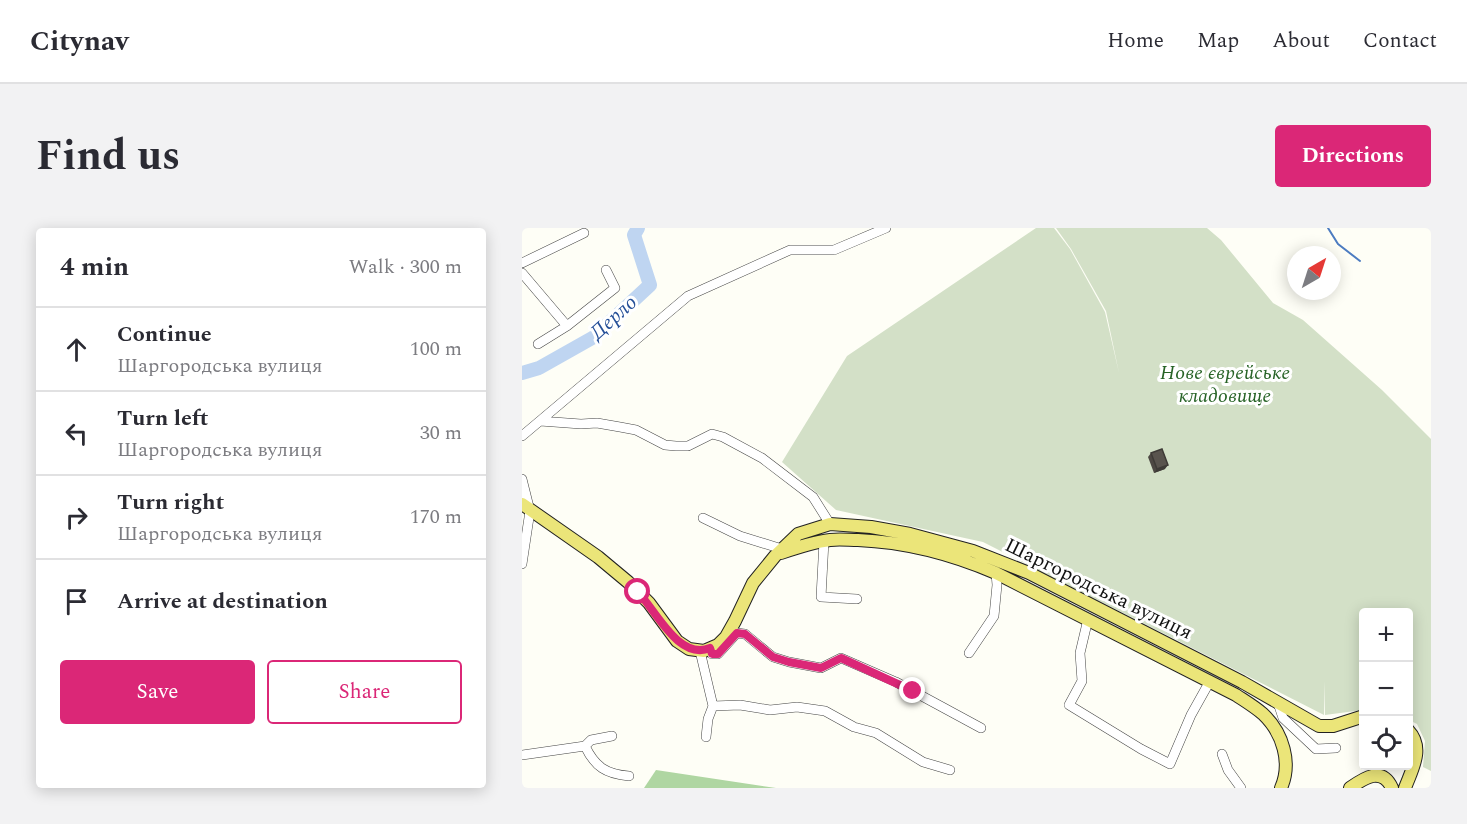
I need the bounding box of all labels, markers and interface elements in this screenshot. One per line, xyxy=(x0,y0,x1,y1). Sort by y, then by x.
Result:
text: Citynav xyxy=(30,20,129,63)
text: Home xyxy=(1107,25,1164,57)
text: Map xyxy=(1197,25,1239,57)
text: About xyxy=(1272,25,1330,57)
text: Contact xyxy=(1363,25,1437,57)
text: Find us xyxy=(36,125,180,188)
button: Directions xyxy=(1275,125,1431,187)
north arrow xyxy=(1287,246,1341,300)
text: 4 min xyxy=(60,247,129,287)
text: Walk · 300 m xyxy=(349,252,462,282)
water label: Дерло xyxy=(582,287,645,349)
text: Continue xyxy=(117,318,212,351)
icon: ahead xyxy=(60,333,93,366)
text: 100 m xyxy=(410,334,462,364)
text: Шаргородська вулиця xyxy=(117,351,322,381)
park label: Нове єврейське кладовище xyxy=(1160,358,1290,411)
text: Turn left xyxy=(117,402,209,435)
icon: left xyxy=(60,417,93,450)
text: 30 m xyxy=(420,418,462,448)
text: Шаргородська вулиця xyxy=(117,435,322,465)
text: Turn right xyxy=(117,486,224,519)
icon: right xyxy=(60,501,93,534)
text: 170 m xyxy=(410,502,462,532)
text: Шаргородська вулиця xyxy=(117,519,322,549)
street label: Шаргородська вулиця xyxy=(1000,530,1197,647)
route start xyxy=(624,578,650,604)
icon: arrive xyxy=(60,585,93,618)
text: Arrive at destination xyxy=(117,585,328,618)
map controls xyxy=(1359,608,1413,770)
button: + xyxy=(1359,608,1413,662)
button: Save xyxy=(60,660,255,724)
button: Share xyxy=(267,660,462,724)
button: − xyxy=(1359,662,1413,716)
route end xyxy=(899,677,925,703)
button: locate xyxy=(1359,716,1413,770)

